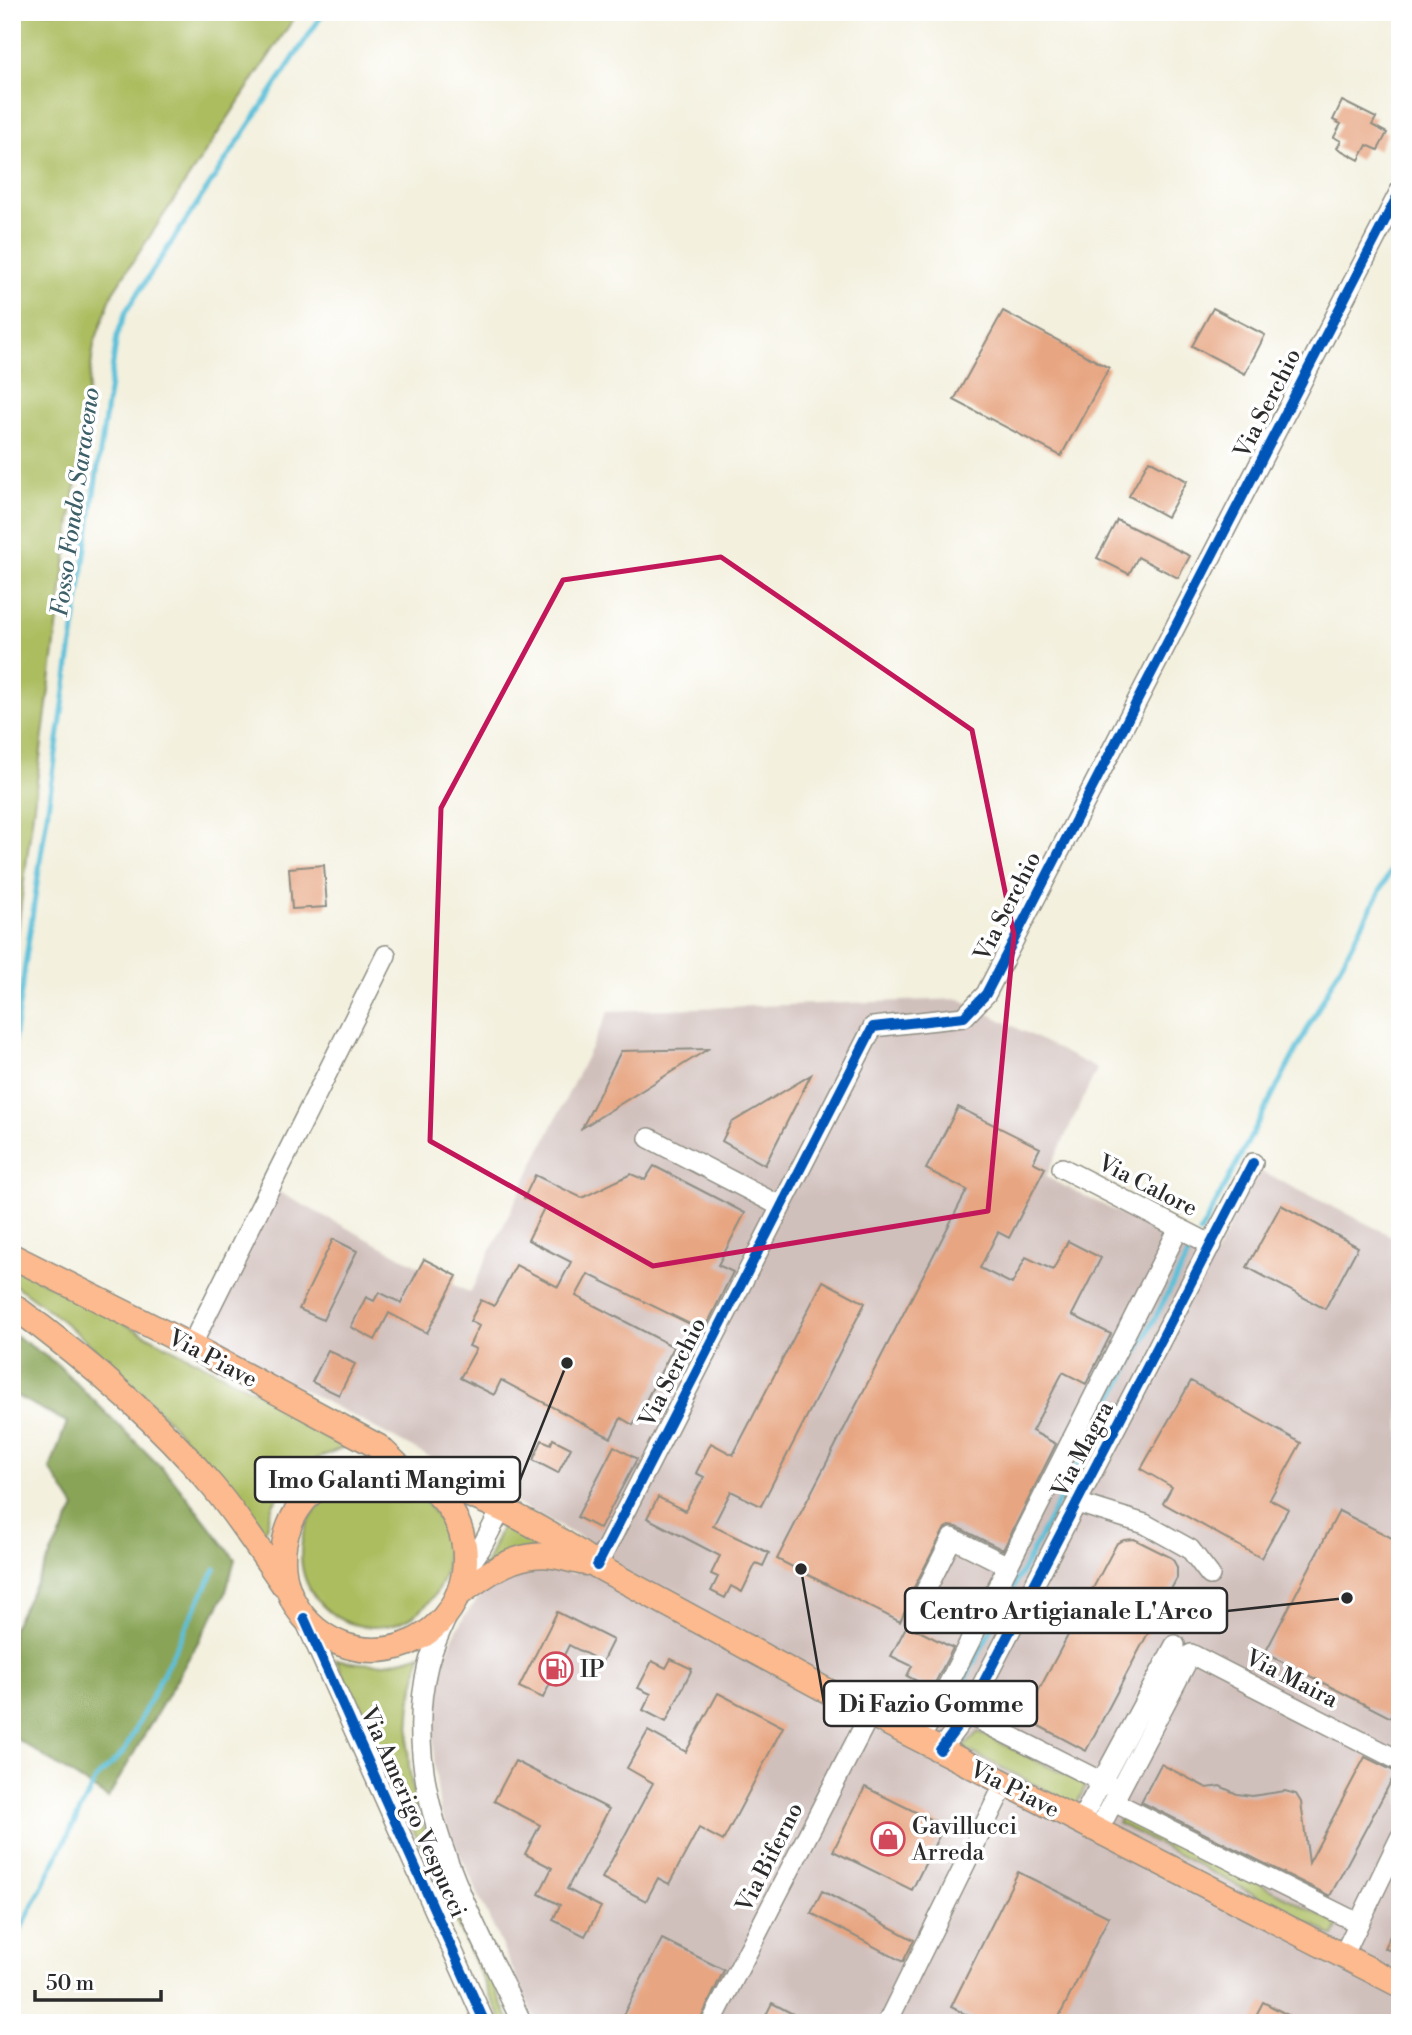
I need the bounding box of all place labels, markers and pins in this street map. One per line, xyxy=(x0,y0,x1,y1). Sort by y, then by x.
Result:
callout: Imo Galanti Mangimi xyxy=(255,1457,520,1502)
callout: Centro Artigianale L'Arco xyxy=(905,1588,1227,1633)
fuel station icon: IP xyxy=(537,1650,575,1688)
place label: IP xyxy=(580,1656,604,1684)
callout: Di Fazio Gomme xyxy=(824,1681,1037,1726)
place label: Gavillucci Arreda xyxy=(911,1813,1017,1867)
shop icon: Gavillucci Arreda xyxy=(869,1820,907,1858)

